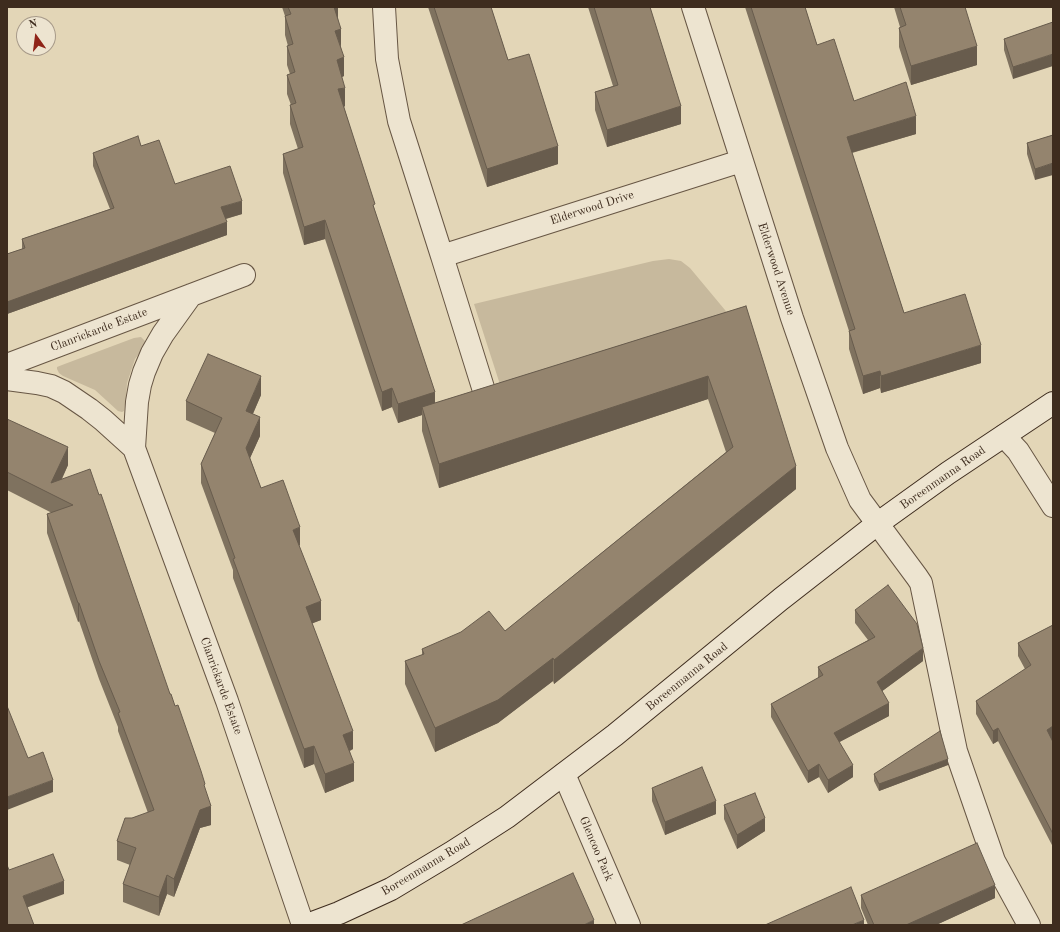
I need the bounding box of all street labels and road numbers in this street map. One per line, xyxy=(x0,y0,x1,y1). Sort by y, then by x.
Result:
street label: Elderwood Drive xyxy=(548,188,636,228)
street label: Elderwood Avenue xyxy=(754,221,798,317)
street label: Clanrickarde Estate xyxy=(49,305,149,355)
street label: Boreenmanna Road xyxy=(897,443,989,513)
street label: Clanrickarde Estate xyxy=(197,635,245,737)
street label: Boreenmanna Road xyxy=(643,640,731,714)
street label: Glencoo Park xyxy=(576,814,616,884)
street label: Boreenmanna Road xyxy=(379,835,473,899)

